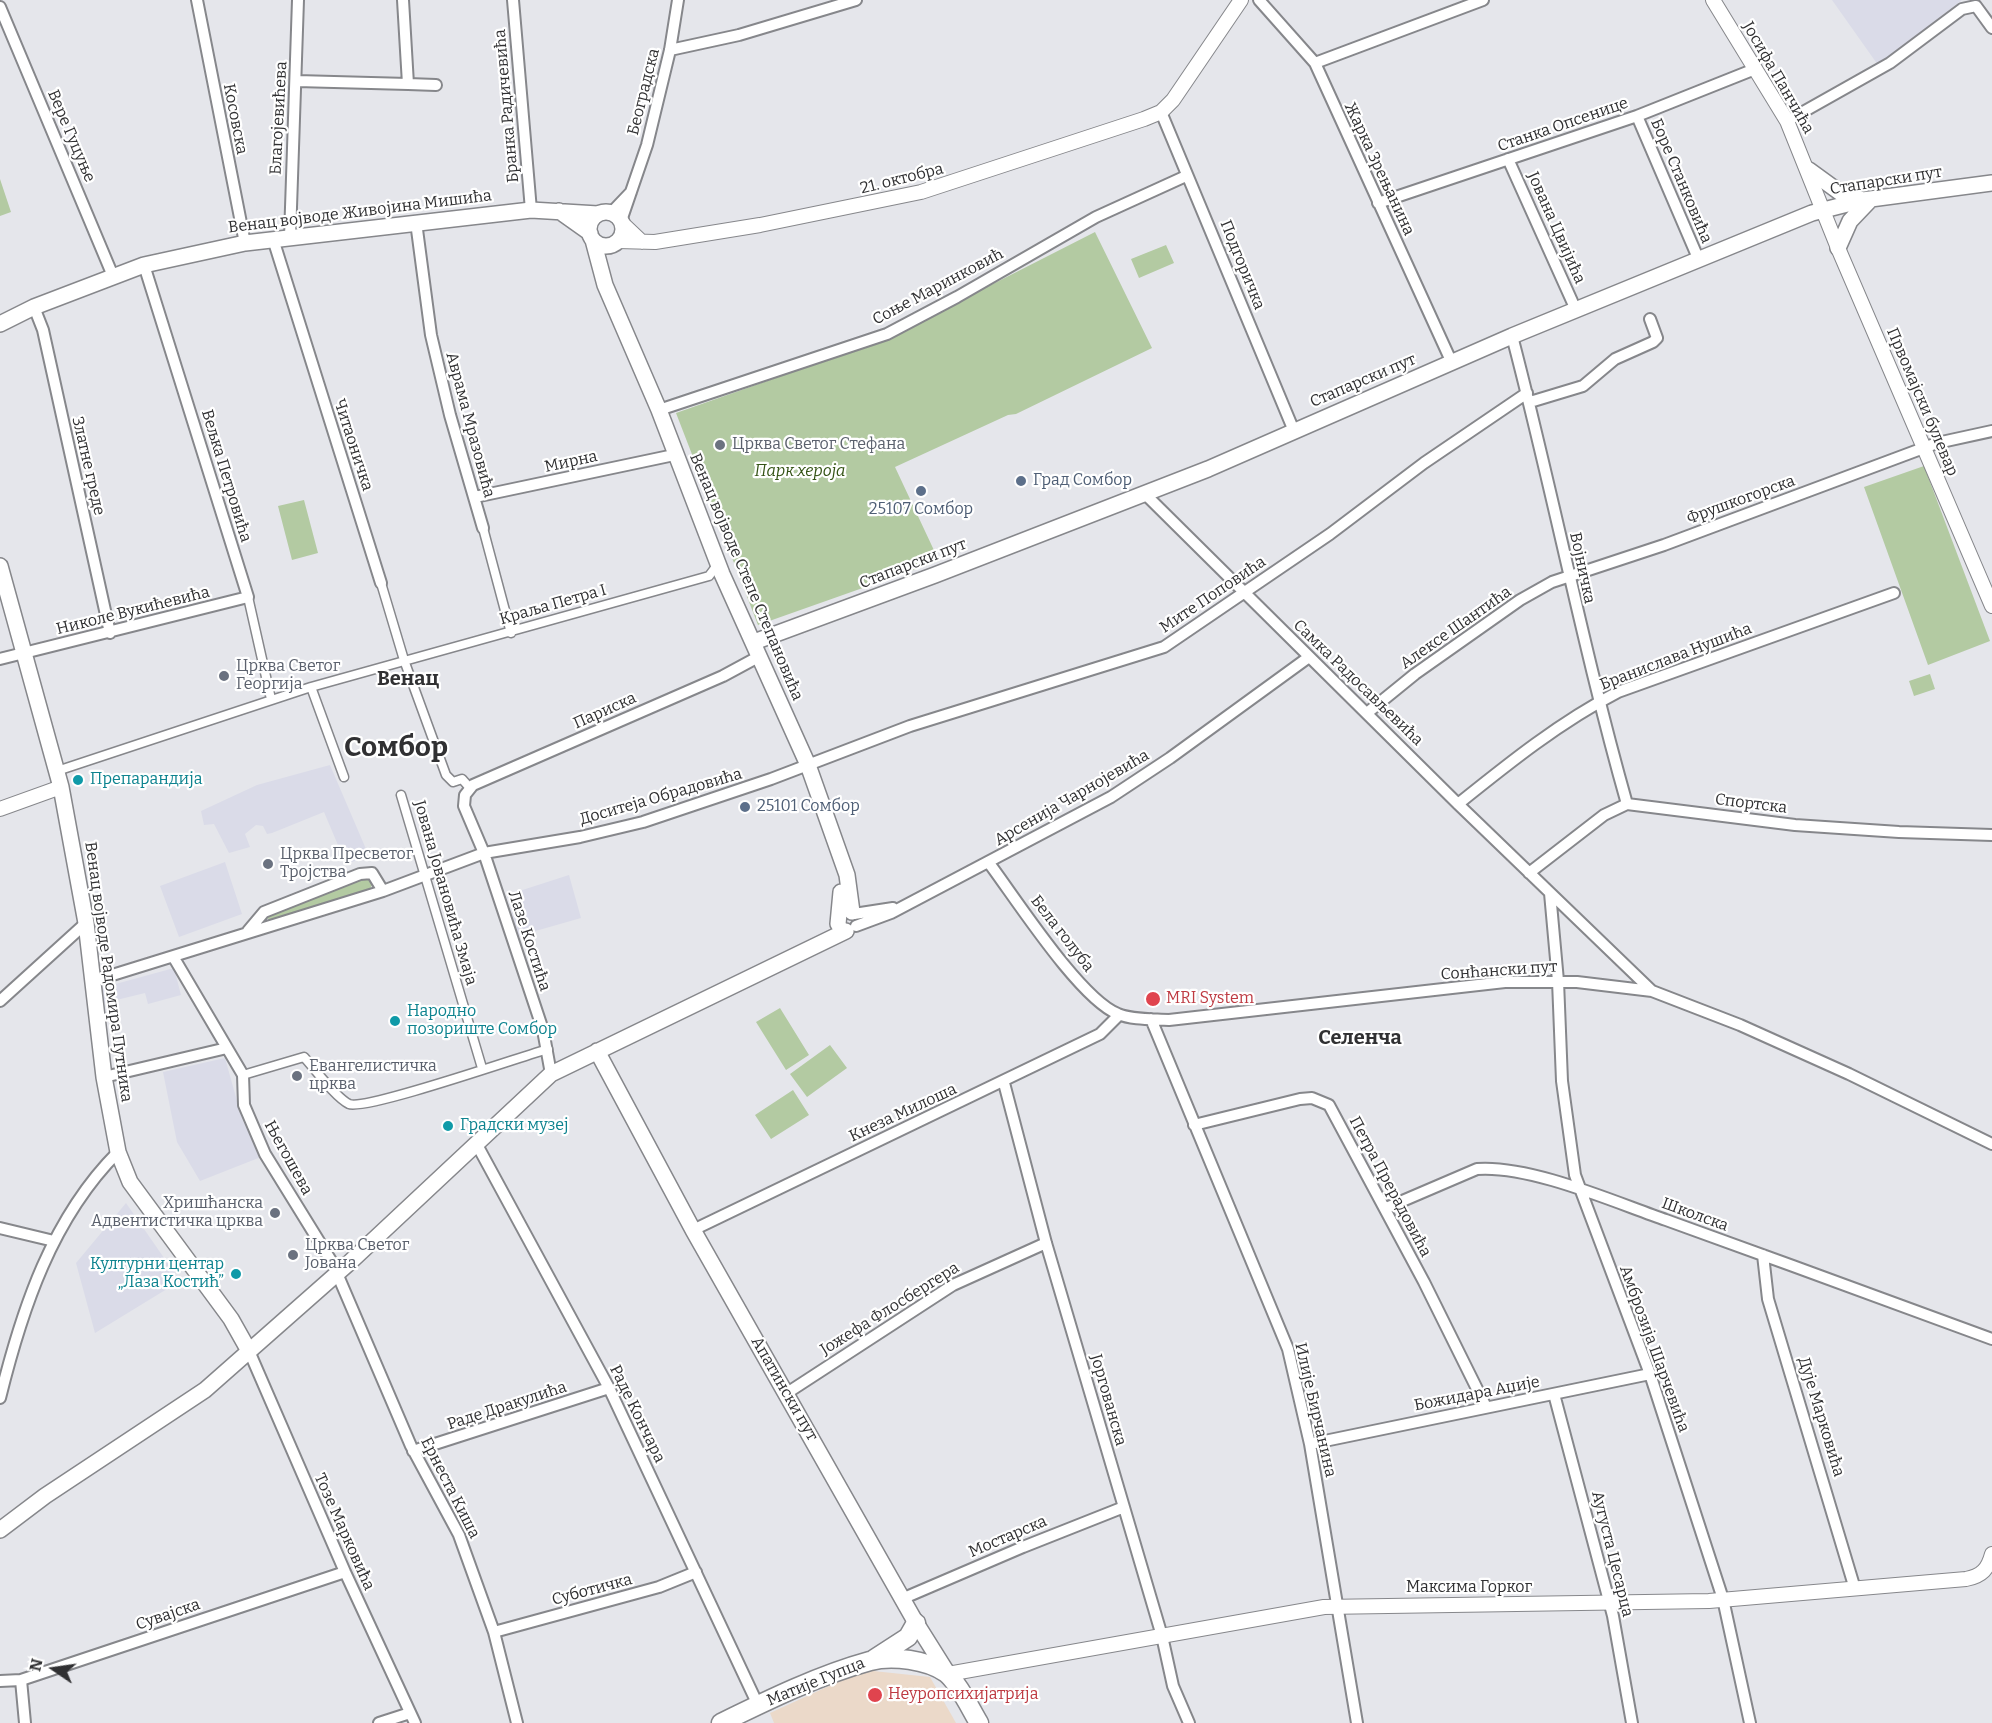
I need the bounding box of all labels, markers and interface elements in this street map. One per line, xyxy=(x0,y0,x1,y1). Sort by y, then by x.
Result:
street label: Јосифа Панчића xyxy=(1738,19,1818,137)
street label: Бранка Радичевића xyxy=(491,28,523,184)
street label: Београдска xyxy=(624,47,664,137)
street label: Благојевићева xyxy=(266,61,292,175)
street label: Косовска xyxy=(219,82,251,156)
street label: Вере Гуцуње xyxy=(43,87,99,185)
street label: Станка Опсенице xyxy=(1495,94,1631,156)
street label: Жарка Зрењанина xyxy=(1340,99,1418,239)
street label: Боре Станковића xyxy=(1646,116,1716,246)
street label: 21. октобра xyxy=(858,159,946,199)
street label: Стапарски пут xyxy=(1829,163,1943,199)
street label: Јована Цвијића xyxy=(1523,169,1589,287)
street label: Венац војводе Живојина Мишића xyxy=(227,186,493,238)
street label: Подгоричка xyxy=(1215,218,1269,312)
street label: Соње Маринковић xyxy=(869,244,1007,330)
street label: Првомајски булевар xyxy=(1882,325,1962,479)
street label: Аврама Мразовића xyxy=(441,350,499,500)
street label: Стапарски пут xyxy=(1307,350,1419,412)
street label: Читаоничка xyxy=(329,397,377,493)
street label: Вељка Петровића xyxy=(197,407,255,545)
street label: Златне греде xyxy=(67,415,109,517)
place label: Црква Светог Стефана xyxy=(732,435,905,455)
marker: Црква Светог Стефана xyxy=(713,438,727,452)
street label: Мирна xyxy=(543,447,599,477)
street label: Венац војводе Степе Степановића xyxy=(685,450,807,704)
park label: Парк хероја xyxy=(755,462,845,482)
place label: Град Сомбор xyxy=(1033,471,1132,491)
street label: Фрушкогорска xyxy=(1684,472,1798,528)
marker: Град Сомбор xyxy=(1014,474,1028,488)
marker: 25107 Сомбор xyxy=(914,484,928,498)
place label: 25107 Сомбор xyxy=(869,500,973,520)
street label: Војничка xyxy=(1565,531,1599,605)
street label: Стапарски пут xyxy=(857,535,969,593)
street label: Мите Поповића xyxy=(1156,552,1270,638)
street label: Краља Петра I xyxy=(497,581,609,629)
street label: Николе Вукићевића xyxy=(54,583,212,639)
street label: Алексе Шантића xyxy=(1397,583,1515,673)
street label: Самка Радосављевића xyxy=(1289,616,1427,750)
street label: Бранислава Нушића xyxy=(1598,619,1754,695)
place label: Црква Светог Георгија xyxy=(236,657,340,695)
district label: Венац xyxy=(377,667,439,691)
marker: Црква Светог Георгија xyxy=(217,669,231,683)
street label: Париска xyxy=(571,689,639,733)
district label: Сомбор xyxy=(344,731,448,765)
street label: Арсенија Чарнојевића xyxy=(991,746,1153,850)
street label: Доситеја Обрадовића xyxy=(578,765,744,829)
place label: Препарандија xyxy=(90,770,202,790)
marker: Препарандија xyxy=(71,773,85,787)
street label: Спортска xyxy=(1714,790,1788,818)
place label: 25101 Сомбор xyxy=(757,797,860,817)
street label: Јована Јовановића Змаја xyxy=(409,798,481,988)
marker: 25101 Сомбор xyxy=(738,800,752,814)
street label: Венац војводе Радомира Путника xyxy=(80,841,136,1103)
place label: Црква Пресветог Тројства xyxy=(280,845,413,883)
marker: Црква Пресветог Тројства xyxy=(261,857,275,871)
street label: Лазе Костића xyxy=(504,888,554,994)
street label: Бела голуба xyxy=(1026,892,1098,976)
street label: Сонћански пут xyxy=(1440,957,1558,985)
place label: MRI System xyxy=(1166,989,1254,1009)
marker: MRI System xyxy=(1144,990,1162,1008)
place label: Народно позориште Сомбор xyxy=(407,1002,557,1040)
marker: Народно позориште Сомбор xyxy=(388,1014,402,1028)
district label: Селенча xyxy=(1318,1026,1402,1050)
place label: Евангелистичка црква xyxy=(309,1057,437,1095)
marker: Евангелистичка црква xyxy=(290,1069,304,1083)
street label: Кнеза Милоша xyxy=(846,1080,960,1146)
street label: Петра Прерадовића xyxy=(1345,1114,1435,1260)
place label: Градски музеј xyxy=(460,1116,569,1136)
street label: Његошева xyxy=(260,1117,316,1199)
marker: Градски музеј xyxy=(441,1119,455,1133)
place label: Хришћанска Адвентистичка црква xyxy=(91,1194,263,1232)
street label: Школска xyxy=(1659,1194,1731,1236)
marker: Хришћанска Адвентистичка црква xyxy=(268,1206,282,1220)
place label: Црква Светог Јована xyxy=(305,1236,409,1274)
marker: Црква Светог Јована xyxy=(286,1248,300,1262)
place label: Културни центар „Лаза Костић” xyxy=(90,1255,224,1293)
street label: Јожефа Флосбергера xyxy=(817,1258,963,1360)
street label: Амброзија Шарчевића xyxy=(1615,1263,1693,1435)
marker: Културни центар „Лаза Костић” xyxy=(229,1267,243,1281)
street label: Апатински пут xyxy=(746,1334,822,1444)
street label: Илије Бирчанина xyxy=(1290,1341,1340,1479)
street label: Јоргованска xyxy=(1086,1352,1130,1448)
street label: Дује Марковића xyxy=(1794,1355,1848,1479)
street label: Раде Кончара xyxy=(605,1362,669,1466)
street label: Божидара Аџије xyxy=(1413,1372,1541,1416)
street label: Раде Дракулића xyxy=(445,1378,569,1434)
street label: Ернеста Киша xyxy=(416,1434,484,1542)
street label: Тозе Марковића xyxy=(310,1471,378,1593)
street label: Аугуста Цесарца xyxy=(1587,1489,1637,1619)
street label: Мостарска xyxy=(966,1512,1050,1562)
street label: Суботичка xyxy=(550,1570,634,1610)
street label: Максима Горког xyxy=(1406,1578,1532,1598)
street label: Сувајска xyxy=(133,1595,203,1635)
north arrow xyxy=(24,1639,84,1699)
street label: Матије Гупца xyxy=(764,1654,868,1710)
text: N xyxy=(25,1657,47,1673)
place label: Неуропсихијатрија xyxy=(888,1685,1038,1705)
marker: Неуропсихијатрија xyxy=(866,1686,884,1704)

